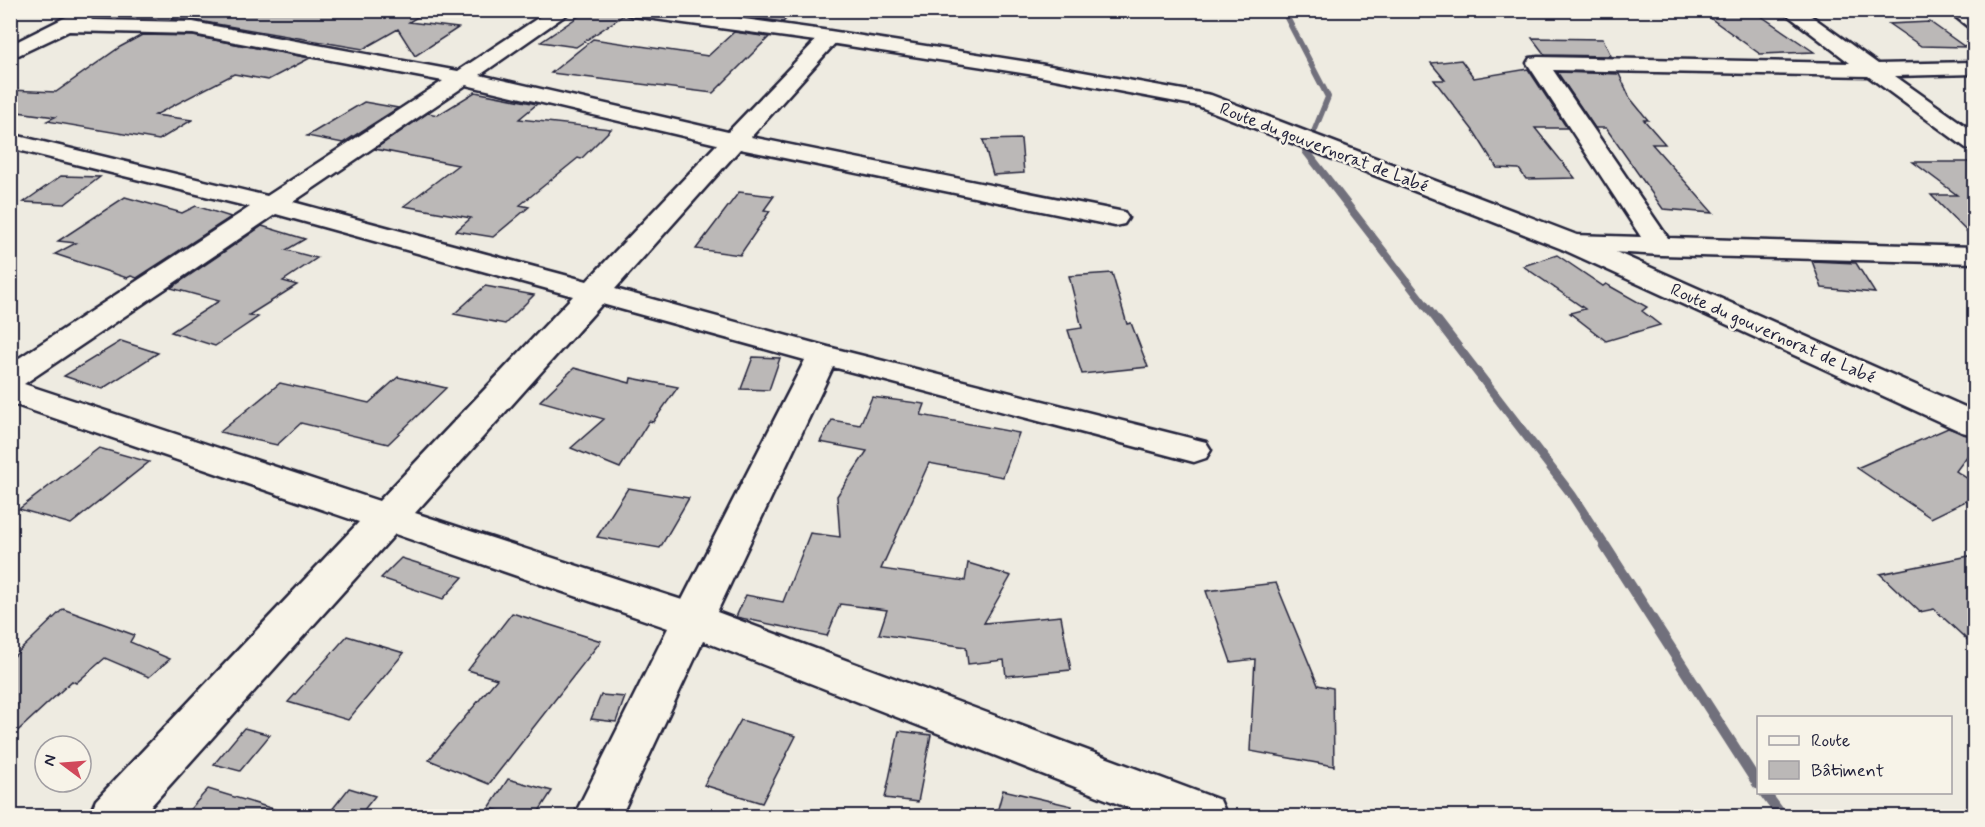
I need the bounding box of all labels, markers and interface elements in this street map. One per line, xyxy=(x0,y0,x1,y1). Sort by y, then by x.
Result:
street label: Route du gouvernorat de Labé xyxy=(1216,97,1431,199)
street label: Route du gouvernorat de Labé xyxy=(1667,278,1879,390)
legend xyxy=(1757,716,1952,794)
text: Route xyxy=(1811,729,1850,753)
north arrow xyxy=(33,734,93,794)
text: N xyxy=(38,752,62,768)
text: Bâtiment xyxy=(1811,759,1884,783)

